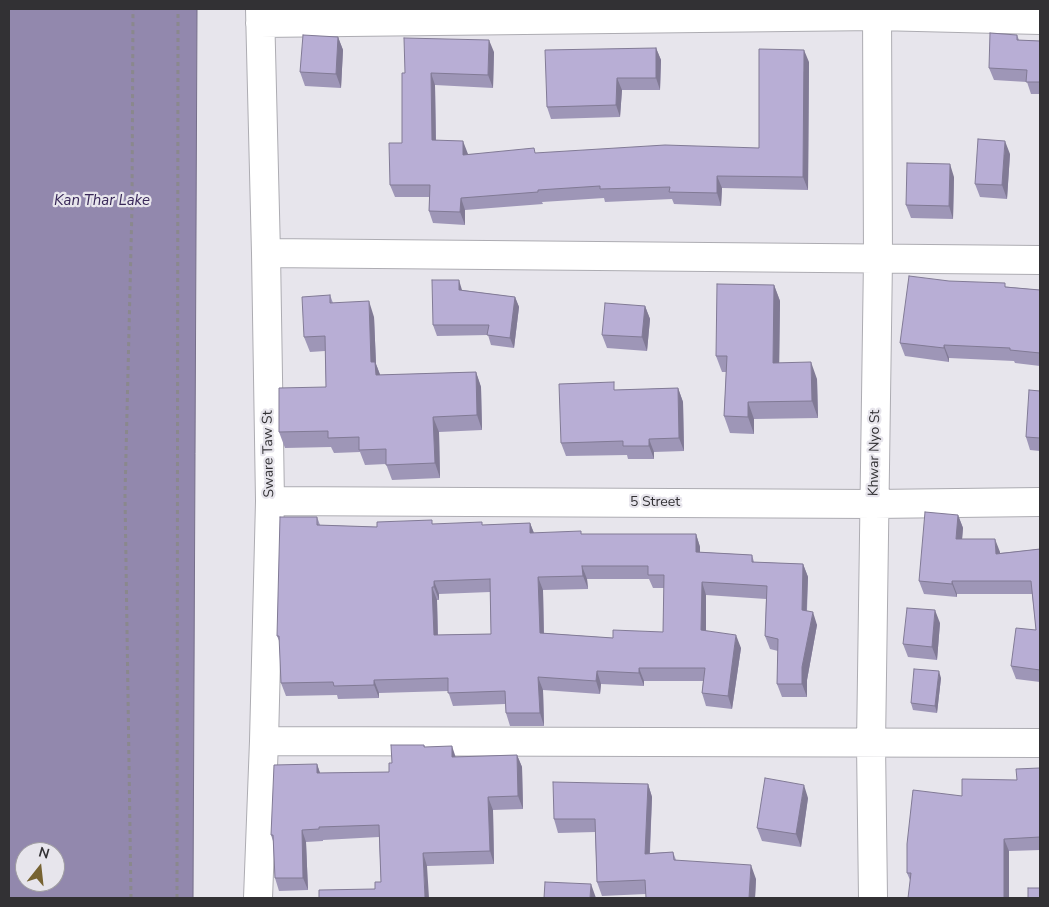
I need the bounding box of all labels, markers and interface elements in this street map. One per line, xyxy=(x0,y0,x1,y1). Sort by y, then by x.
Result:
water label: Kan Thar Lake xyxy=(54,192,150,210)
street label: Sware Taw St xyxy=(260,410,278,498)
street label: Khwar Nyo St xyxy=(866,410,884,496)
street label: 5 Street xyxy=(630,495,680,511)
north arrow xyxy=(15,842,65,892)
text: N xyxy=(36,842,52,864)

